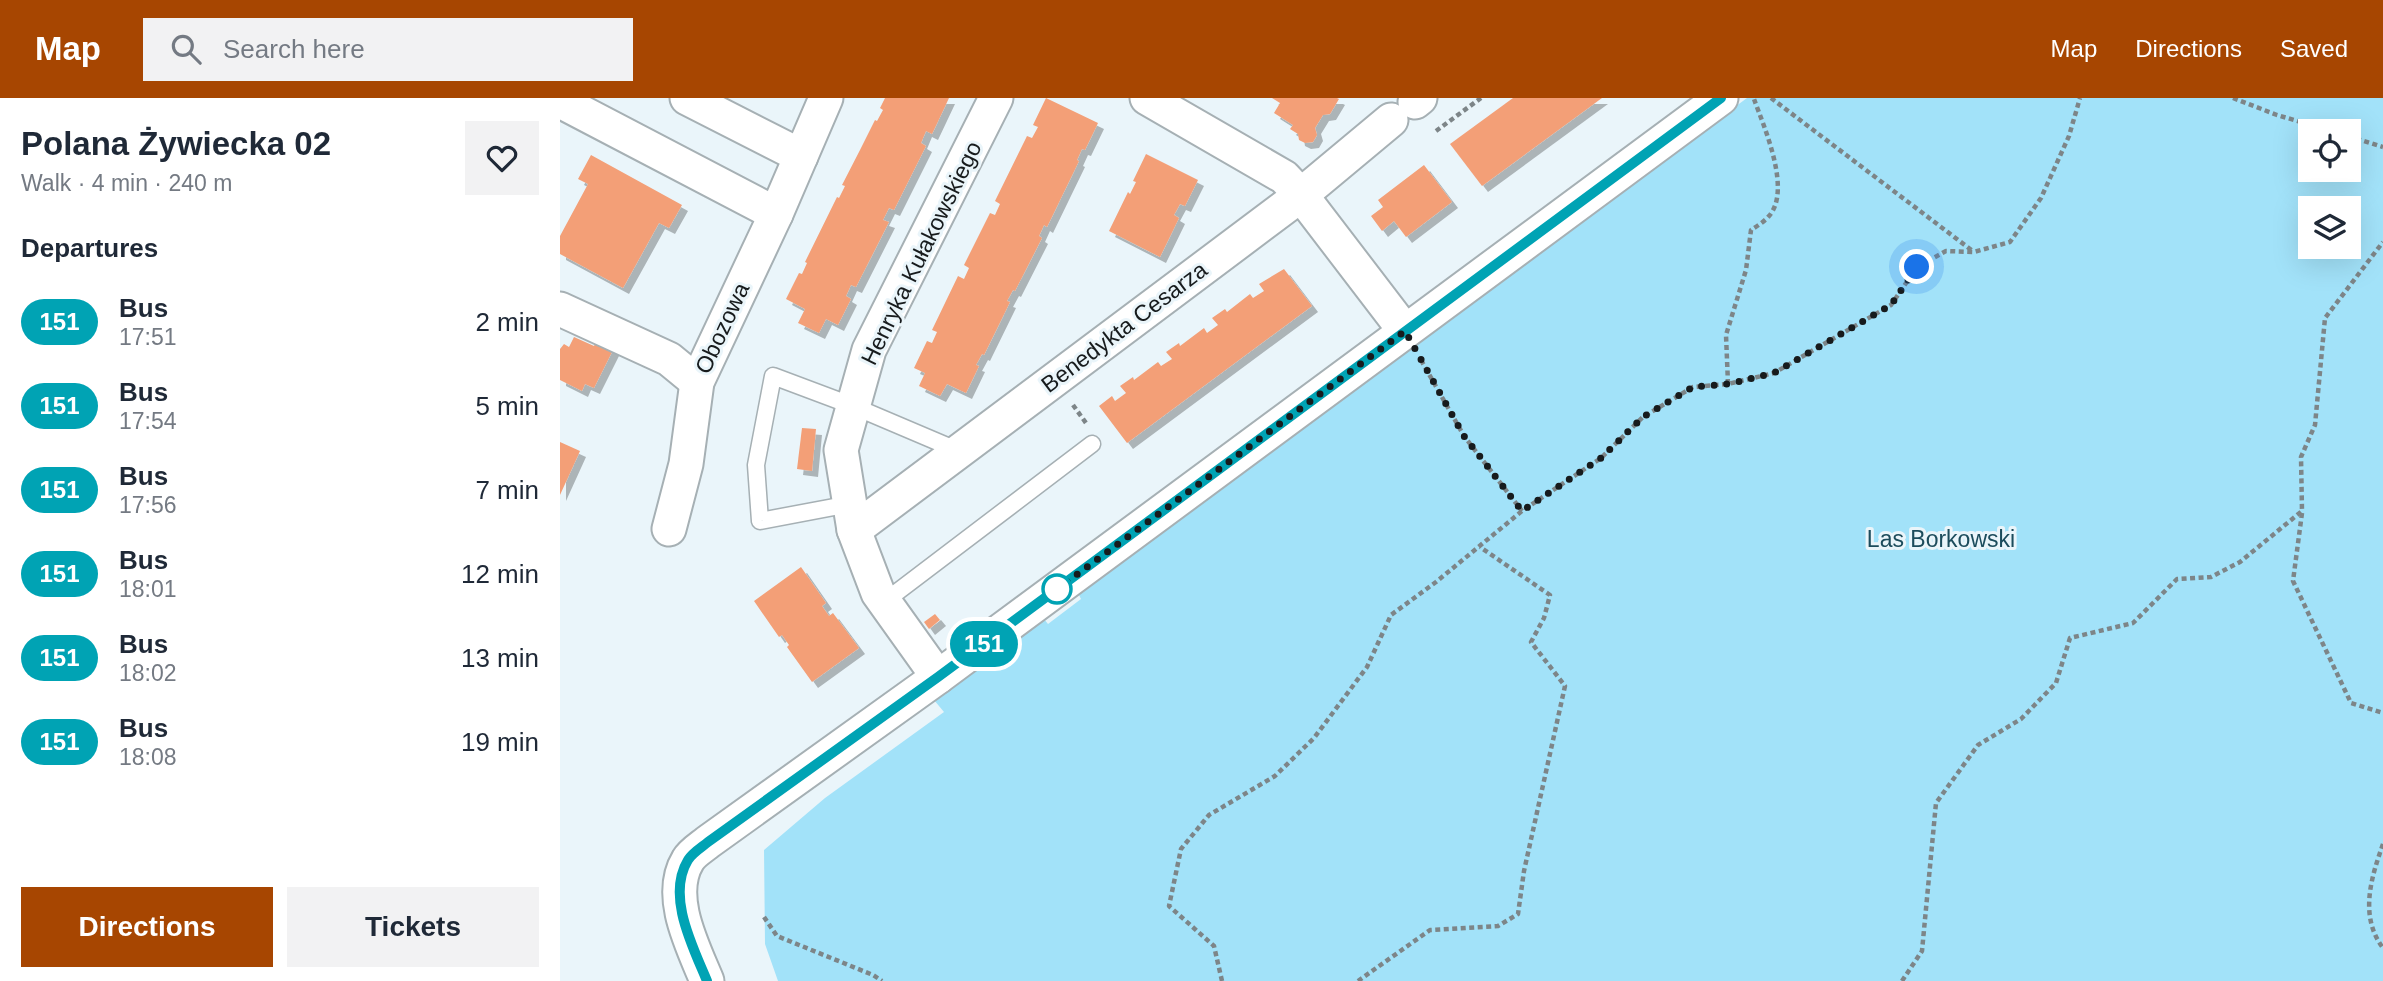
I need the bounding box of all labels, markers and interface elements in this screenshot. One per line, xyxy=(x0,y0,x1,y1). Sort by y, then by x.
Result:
search box xyxy=(143,18,633,81)
text: Map xyxy=(35,30,101,67)
icon: search xyxy=(167,30,205,68)
text: Search here xyxy=(223,34,365,64)
text: Map xyxy=(2051,35,2097,62)
text: Directions xyxy=(2135,35,2242,62)
text: Saved xyxy=(2280,35,2348,62)
map controls xyxy=(2298,119,2361,259)
button: locate xyxy=(2298,119,2361,182)
button: heart xyxy=(465,121,539,195)
text: Polana Żywiecka 02 xyxy=(21,125,331,162)
street label: Henryka Kułakowskiego xyxy=(856,137,986,369)
text: Walk · 4 min · 240 m xyxy=(21,170,232,196)
button: layers xyxy=(2298,196,2361,259)
text: Departures xyxy=(21,233,158,263)
your location xyxy=(1899,249,1934,284)
street label: Benedykta Cesarza xyxy=(1036,256,1212,398)
street label: Obozowa xyxy=(690,278,754,378)
text: Bus xyxy=(119,293,168,323)
text: 2 min xyxy=(475,307,539,337)
text: 151 xyxy=(39,308,80,335)
text: 17:51 xyxy=(119,324,177,350)
text: Bus xyxy=(119,377,168,407)
text: 5 min xyxy=(475,391,539,421)
text: 151 xyxy=(39,392,80,419)
text: 17:54 xyxy=(119,408,177,434)
text: Bus xyxy=(119,461,168,491)
text: 7 min xyxy=(475,475,539,505)
text: 151 xyxy=(39,476,80,503)
text: 17:56 xyxy=(119,492,177,518)
park label: Las Borkowski xyxy=(1867,526,2015,552)
text: Bus xyxy=(119,545,168,575)
text: 12 min xyxy=(461,559,539,589)
text: 151 xyxy=(39,560,80,587)
unlabelled marker xyxy=(1042,574,1072,604)
text: 18:01 xyxy=(119,576,177,602)
line badge: 151 xyxy=(944,621,1024,667)
text: Bus xyxy=(119,629,168,659)
text: 151 xyxy=(964,630,1004,657)
text: 13 min xyxy=(461,643,539,673)
text: 151 xyxy=(39,644,80,671)
text: 18:02 xyxy=(119,660,177,686)
text: Bus xyxy=(119,713,168,743)
text: 19 min xyxy=(461,727,539,757)
text: 151 xyxy=(39,728,80,755)
text: 18:08 xyxy=(119,744,177,770)
button: Directions xyxy=(21,887,273,967)
button: Tickets xyxy=(287,887,539,967)

